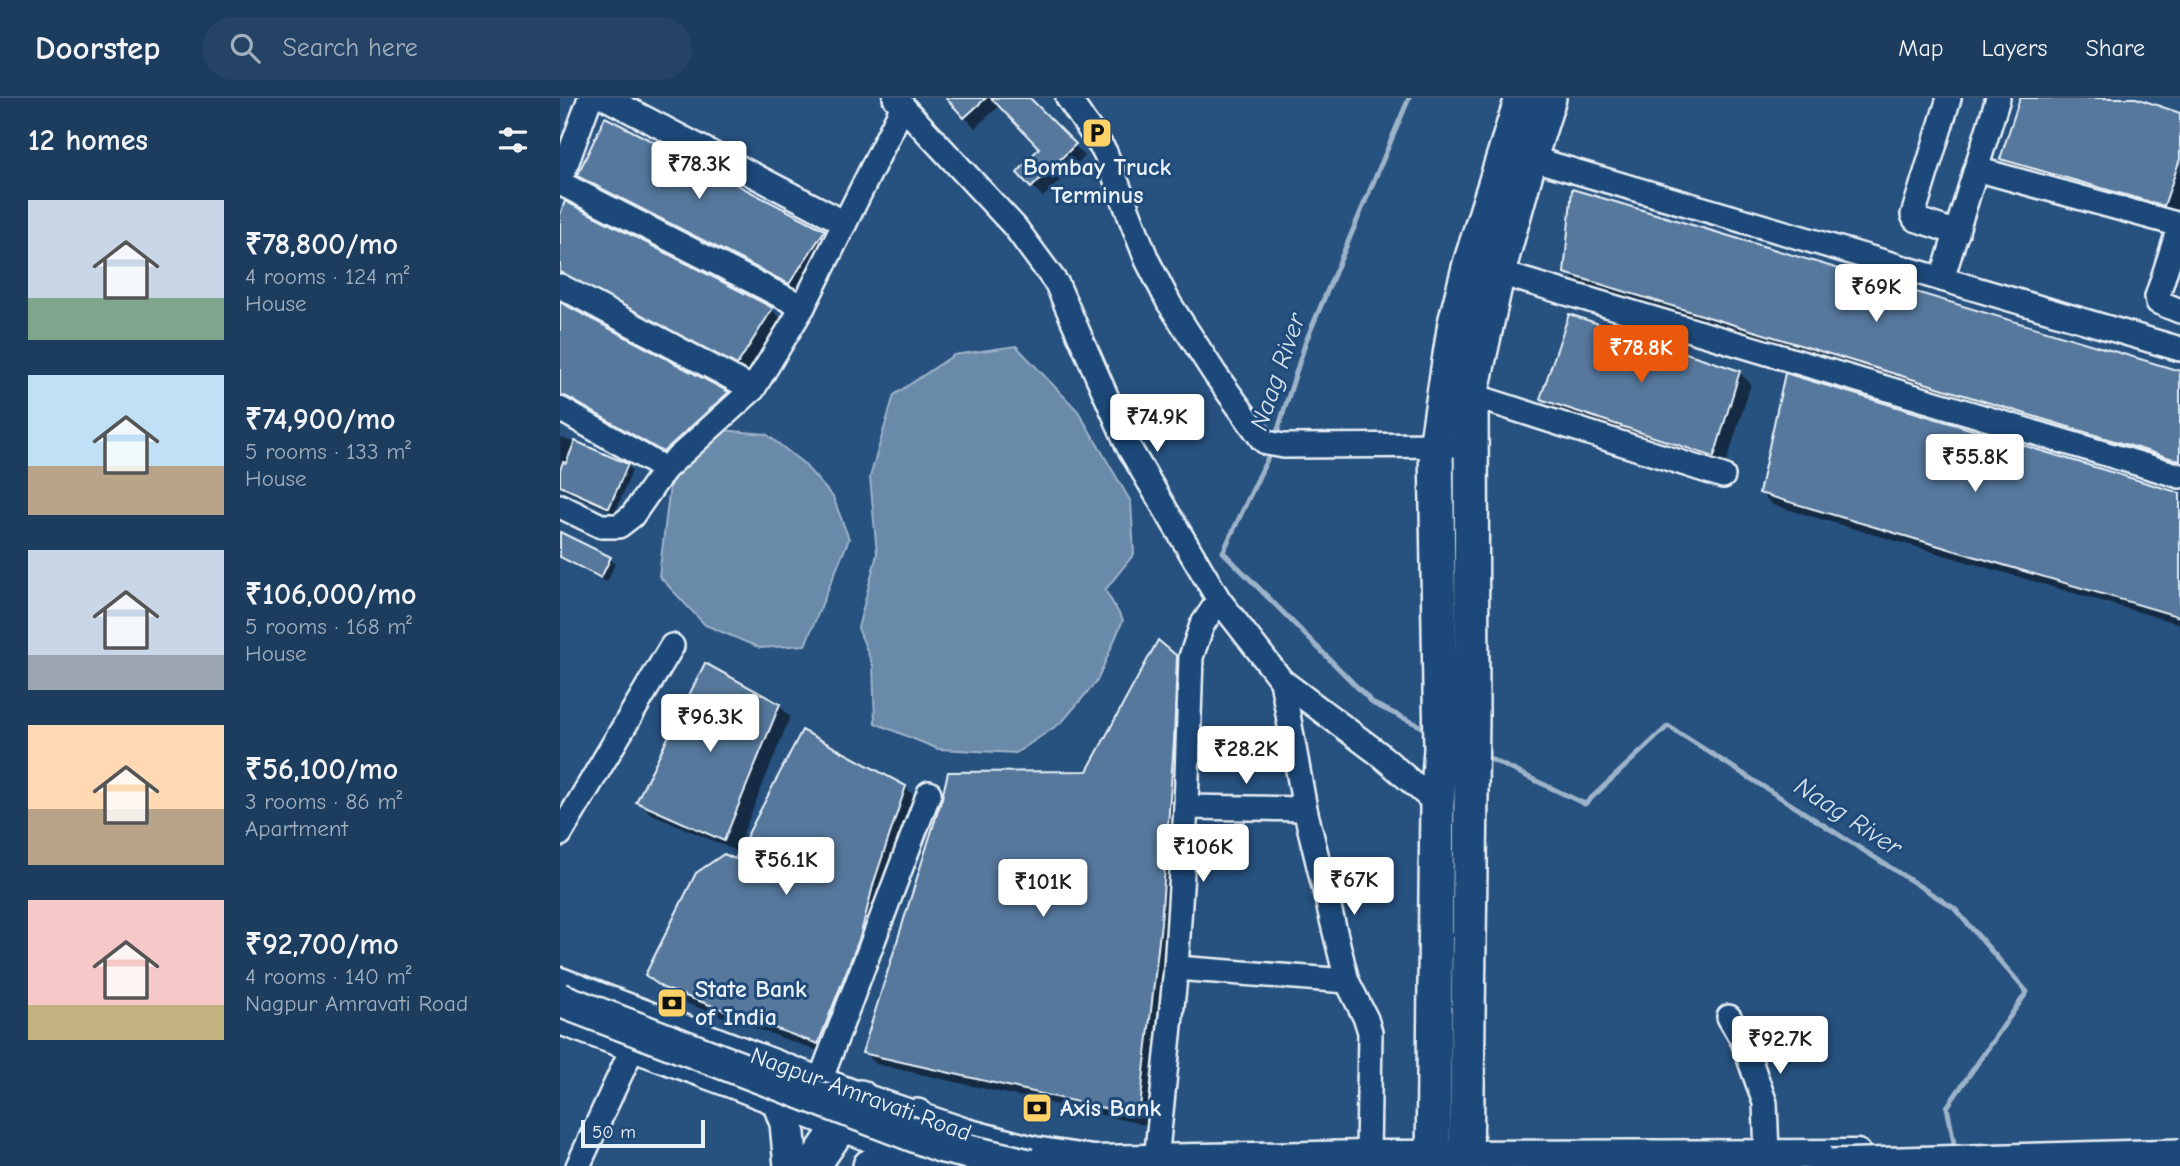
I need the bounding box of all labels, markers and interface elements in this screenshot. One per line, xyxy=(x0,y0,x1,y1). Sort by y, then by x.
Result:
search box xyxy=(202,17,692,80)
text: Doorstep xyxy=(35,29,160,67)
icon: search xyxy=(226,29,264,67)
text: Search here xyxy=(282,33,418,63)
text: Map xyxy=(1898,34,1944,62)
text: Layers xyxy=(1982,34,2047,62)
text: Share xyxy=(2085,34,2145,62)
parking icon: Bombay Truck Terminus xyxy=(1080,116,1114,150)
icon: filters xyxy=(494,121,532,159)
text: 12 homes xyxy=(28,123,148,158)
pin: ₹78.3K xyxy=(642,141,756,201)
text: ₹78.3K xyxy=(667,150,731,177)
place label: Bombay Truck Terminus xyxy=(1023,153,1171,209)
text: ₹78,800/mo xyxy=(245,227,398,262)
icon: home xyxy=(84,228,168,312)
text: 4 rooms · 124 m² xyxy=(245,263,409,290)
pin: ₹69K xyxy=(1835,264,1917,324)
text: ₹69K xyxy=(1851,273,1901,300)
text: House xyxy=(245,290,307,317)
water label: Naag River xyxy=(1244,308,1313,434)
pin: ₹78.8K xyxy=(1584,326,1698,385)
text: ₹78.8K xyxy=(1609,334,1673,361)
pin: ₹74.9K xyxy=(1100,394,1214,454)
text: ₹74,900/mo xyxy=(245,402,396,437)
icon: home xyxy=(84,403,168,487)
text: ₹74.9K xyxy=(1126,403,1188,430)
pin: ₹55.8K xyxy=(1918,434,2032,494)
text: 5 rooms · 133 m² xyxy=(245,438,411,465)
text: ₹55.8K xyxy=(1942,443,2008,470)
text: House xyxy=(245,465,307,492)
text: ₹106,000/mo xyxy=(245,577,417,612)
icon: home xyxy=(84,578,168,662)
text: 5 rooms · 168 m² xyxy=(245,613,412,640)
text: House xyxy=(245,640,307,667)
pin: ₹96.3K xyxy=(653,694,767,754)
text: ₹96.3K xyxy=(677,703,743,730)
pin: ₹28.2K xyxy=(1189,726,1303,786)
text: ₹28.2K xyxy=(1214,735,1278,762)
text: ₹56,100/mo xyxy=(245,752,398,787)
icon: home xyxy=(84,753,168,837)
water label: Naag River xyxy=(1789,771,1909,864)
text: 3 rooms · 86 m² xyxy=(245,788,402,815)
text: Apartment xyxy=(245,815,348,842)
pin: ₹106K xyxy=(1154,824,1252,884)
text: ₹106K xyxy=(1173,833,1233,860)
pin: ₹56.1K xyxy=(729,838,843,897)
text: ₹56.1K xyxy=(754,846,818,873)
pin: ₹67K xyxy=(1313,858,1395,917)
pin: ₹101K xyxy=(994,860,1092,919)
text: ₹67K xyxy=(1330,866,1378,893)
text: ₹101K xyxy=(1014,868,1072,895)
text: ₹92,700/mo xyxy=(245,927,399,962)
icon: home xyxy=(84,928,168,1012)
text: 4 rooms · 140 m² xyxy=(245,963,412,990)
place label: State Bank of India xyxy=(695,975,807,1031)
bank icon: State Bank of India xyxy=(655,986,689,1020)
text: Nagpur Amravati Road xyxy=(245,990,468,1017)
pin: ₹92.7K xyxy=(1723,1016,1837,1076)
text: ₹92.7K xyxy=(1748,1025,1812,1052)
street label: Nagpur Amravati Road xyxy=(747,1041,975,1147)
bank icon: Axis Bank xyxy=(1020,1091,1054,1125)
place label: Axis Bank xyxy=(1060,1094,1161,1122)
scale bar xyxy=(581,1117,705,1149)
text: 50 m xyxy=(592,1121,636,1143)

